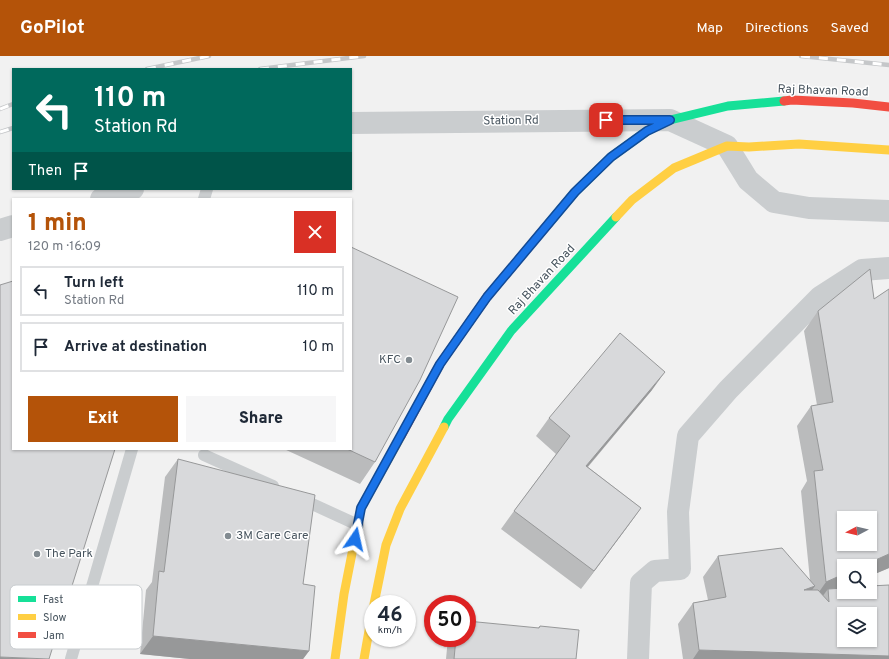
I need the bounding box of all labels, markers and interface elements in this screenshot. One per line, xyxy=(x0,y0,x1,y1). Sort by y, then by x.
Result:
text: GoPilot xyxy=(20,16,85,40)
text: Map xyxy=(697,20,723,37)
text: Directions xyxy=(745,20,809,37)
text: Saved xyxy=(831,20,869,37)
text: 110 m xyxy=(94,81,166,117)
street label: Raj Bhavan Road xyxy=(777,81,869,101)
icon: left xyxy=(28,84,80,136)
pin xyxy=(589,103,623,137)
icon: arrive xyxy=(595,109,617,131)
street label: Station Rd xyxy=(483,113,539,129)
text: Station Rd xyxy=(94,116,177,139)
icon: arrive xyxy=(70,160,92,182)
text: Then xyxy=(28,162,62,181)
text: 1 min xyxy=(28,209,87,239)
button: close xyxy=(294,211,336,253)
text: 120 m · 16:09 xyxy=(28,239,101,255)
street label: Raj Bhavan Road xyxy=(505,241,579,319)
text: Turn left xyxy=(64,274,124,293)
icon: left xyxy=(30,280,52,302)
text: 110 m xyxy=(297,282,334,301)
text: Station Rd xyxy=(64,293,124,309)
icon: arrive xyxy=(30,336,52,358)
text: Arrive at destination xyxy=(64,338,207,357)
text: 10 m xyxy=(303,338,334,357)
place label: KFC xyxy=(379,352,401,368)
marker: KFC xyxy=(404,355,414,365)
button: Exit xyxy=(28,396,178,442)
button: Share xyxy=(186,396,336,442)
north arrow xyxy=(837,511,877,551)
map controls xyxy=(837,511,877,647)
position arrow xyxy=(334,518,376,560)
place label: 3M Care Care xyxy=(236,528,309,544)
marker: 3M Care Care xyxy=(223,531,233,541)
place label: The Park xyxy=(45,546,93,562)
marker: The Park xyxy=(32,549,42,559)
button: search xyxy=(837,559,877,599)
legend xyxy=(10,585,142,649)
text: Fast xyxy=(43,593,63,607)
speed limit sign: 50 xyxy=(424,595,476,647)
text: 46 xyxy=(377,603,403,629)
button: layers xyxy=(837,607,877,647)
text: Slow xyxy=(43,611,66,625)
text: km/h xyxy=(378,624,402,637)
text: Jam xyxy=(43,629,64,643)

